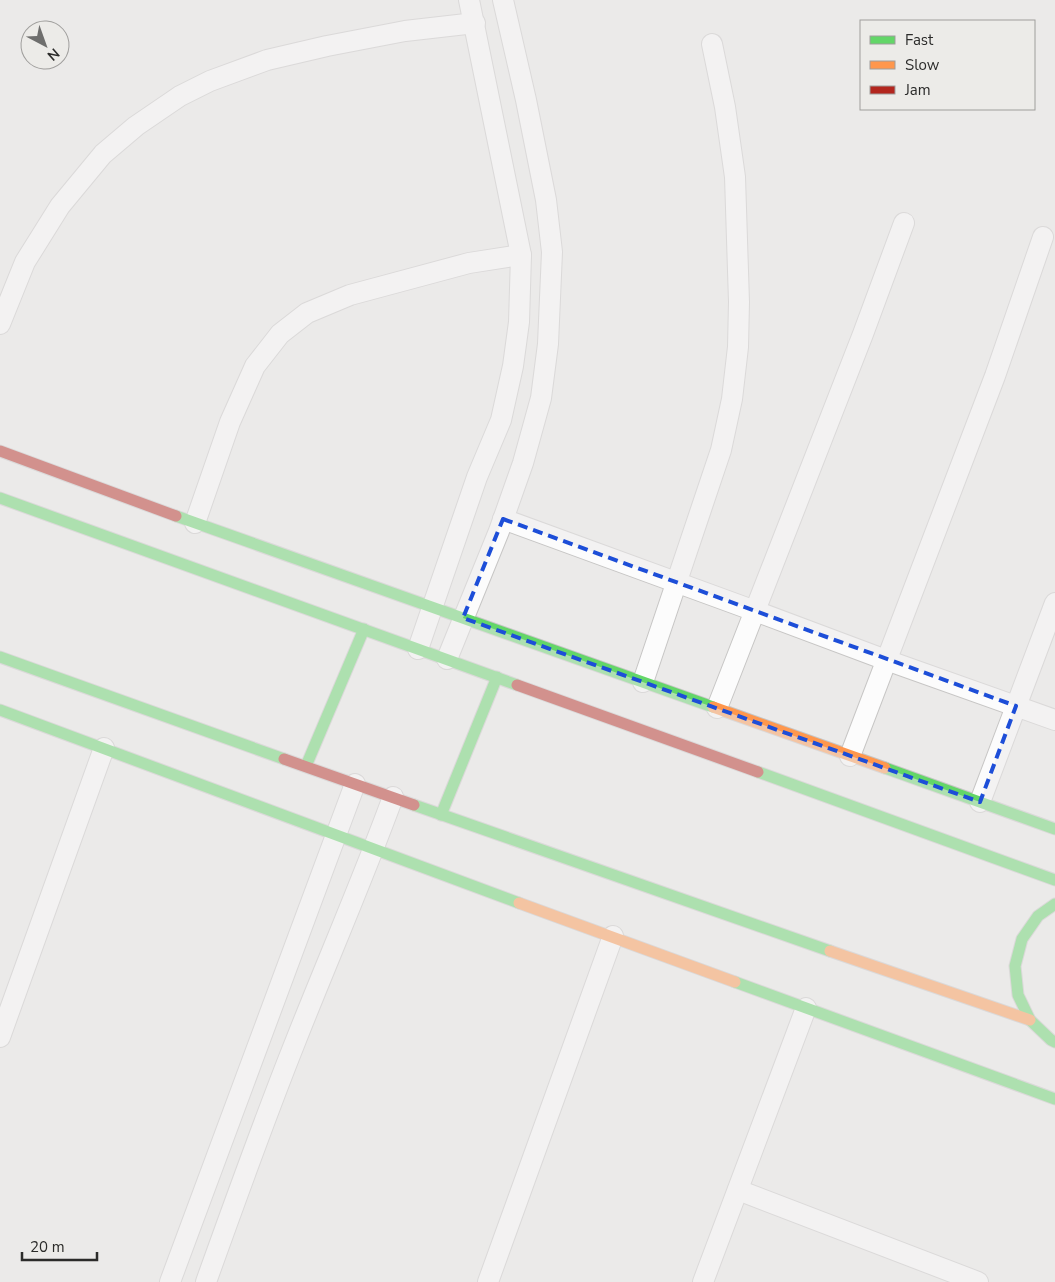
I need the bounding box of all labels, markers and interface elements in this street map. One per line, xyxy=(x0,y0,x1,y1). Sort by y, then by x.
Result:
north arrow xyxy=(20,20,70,70)
legend xyxy=(860,20,1035,110)
text: Fast xyxy=(905,30,934,50)
text: N xyxy=(43,44,63,65)
text: Slow xyxy=(905,55,940,75)
text: Jam xyxy=(904,80,931,100)
scale bar xyxy=(22,1230,98,1262)
text: 20 m xyxy=(30,1237,65,1257)

